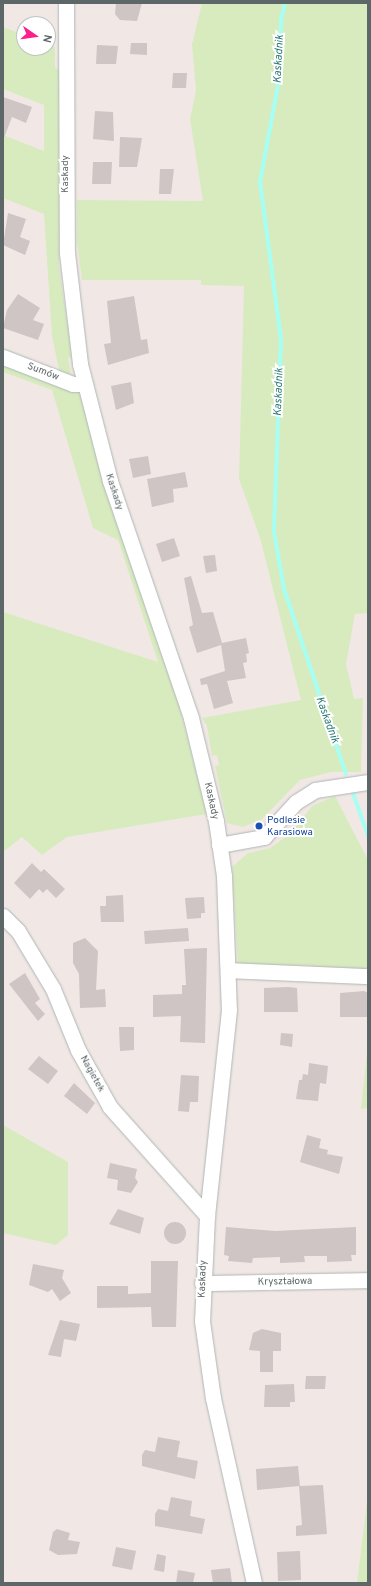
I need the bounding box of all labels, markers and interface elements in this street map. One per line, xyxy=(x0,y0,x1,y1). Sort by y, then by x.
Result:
north arrow xyxy=(16,16,56,56)
text: N xyxy=(39,33,54,44)
water label: Kaskadnik xyxy=(271,34,287,84)
street label: Kaskady xyxy=(60,155,72,193)
street label: Sumów xyxy=(25,360,61,384)
water label: Kaskadnik xyxy=(272,368,286,416)
street label: Kaskady xyxy=(102,472,126,512)
water label: Kaskadnik xyxy=(312,695,342,745)
street label: Kaskady xyxy=(201,781,221,821)
place label: Podlesie Karasiowa xyxy=(267,814,313,838)
marker: Podlesie Karasiowa xyxy=(254,821,264,831)
street label: Nagietek xyxy=(77,1054,107,1094)
street label: Kaskady xyxy=(196,1260,210,1298)
street label: Kryształowa xyxy=(258,1276,312,1288)

